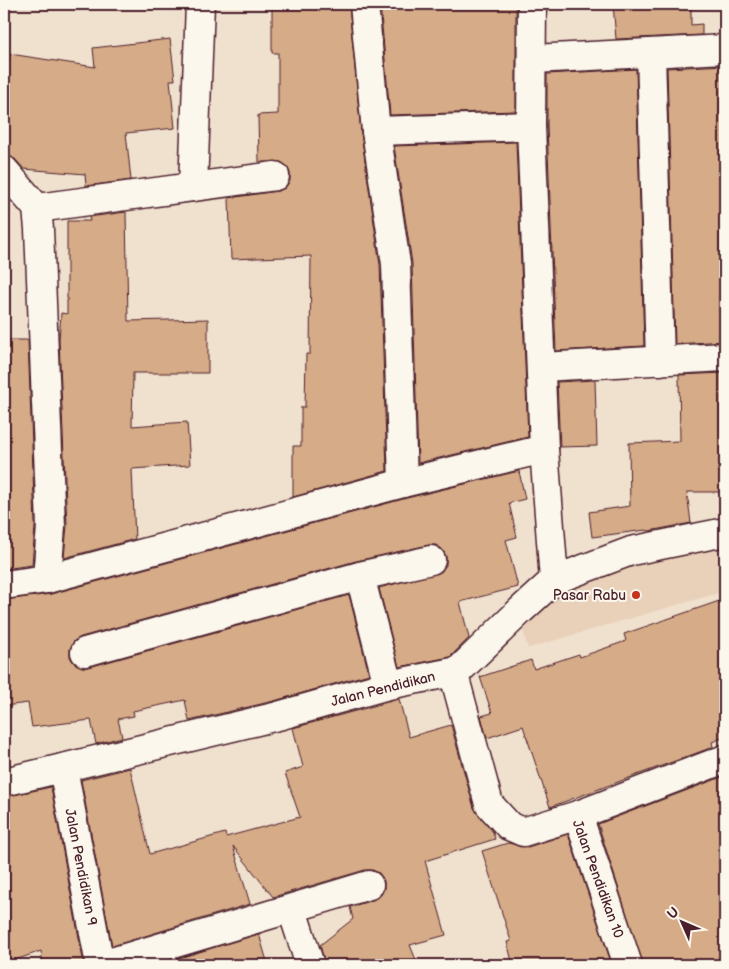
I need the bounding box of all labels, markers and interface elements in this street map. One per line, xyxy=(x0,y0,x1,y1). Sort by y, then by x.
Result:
place label: Pasar Rabu xyxy=(553,587,626,604)
marker: Pasar Rabu xyxy=(630,589,642,601)
street label: Jalan Pendidikan xyxy=(329,668,437,710)
street label: Jalan Pendidikan 9 xyxy=(61,807,101,927)
street label: Jalan Pendidikan 10 xyxy=(569,818,627,940)
north arrow xyxy=(656,896,706,946)
text: U xyxy=(664,904,683,923)

